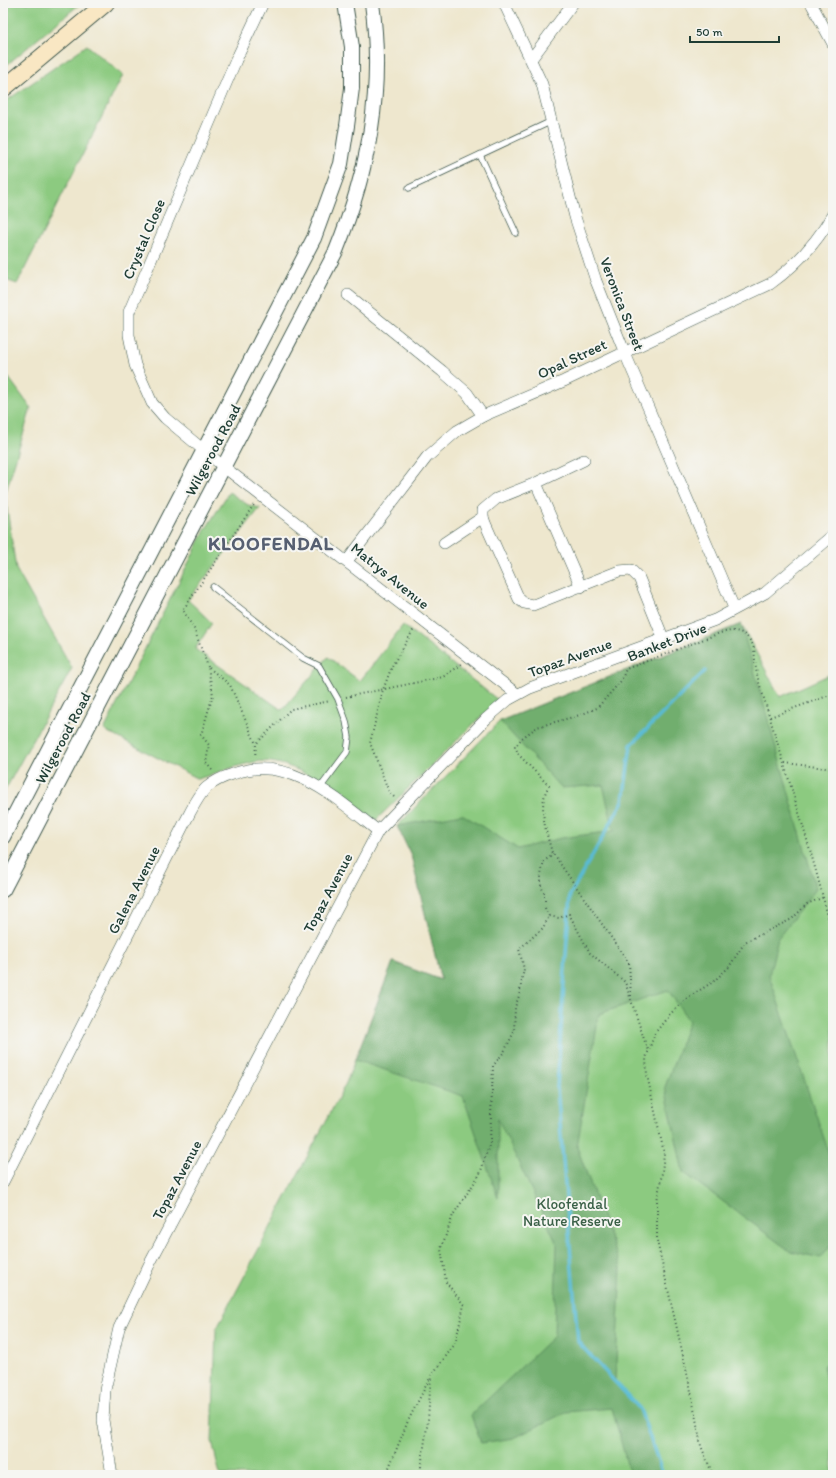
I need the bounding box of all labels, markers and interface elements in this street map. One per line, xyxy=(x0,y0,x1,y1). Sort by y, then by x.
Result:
scale bar xyxy=(690,18,779,44)
text: 50 m xyxy=(696,25,722,39)
street label: Crystal Close xyxy=(119,196,169,282)
street label: Veronica Street xyxy=(596,255,648,354)
street label: Opal Street xyxy=(535,335,610,383)
street label: Wilgerood Road xyxy=(181,401,245,499)
district label: KLOOFENDAL xyxy=(208,532,334,555)
street label: Matrys Avenue xyxy=(347,539,433,613)
street label: Banket Drive xyxy=(625,619,709,665)
street label: Topaz Avenue xyxy=(526,635,614,681)
street label: Wilgerood Road xyxy=(31,689,95,787)
street label: Galena Avenue xyxy=(104,843,164,937)
street label: Topaz Avenue xyxy=(299,850,357,936)
street label: Topaz Avenue xyxy=(148,1137,206,1223)
park label: Kloofendal Nature Reserve xyxy=(523,1195,621,1230)

